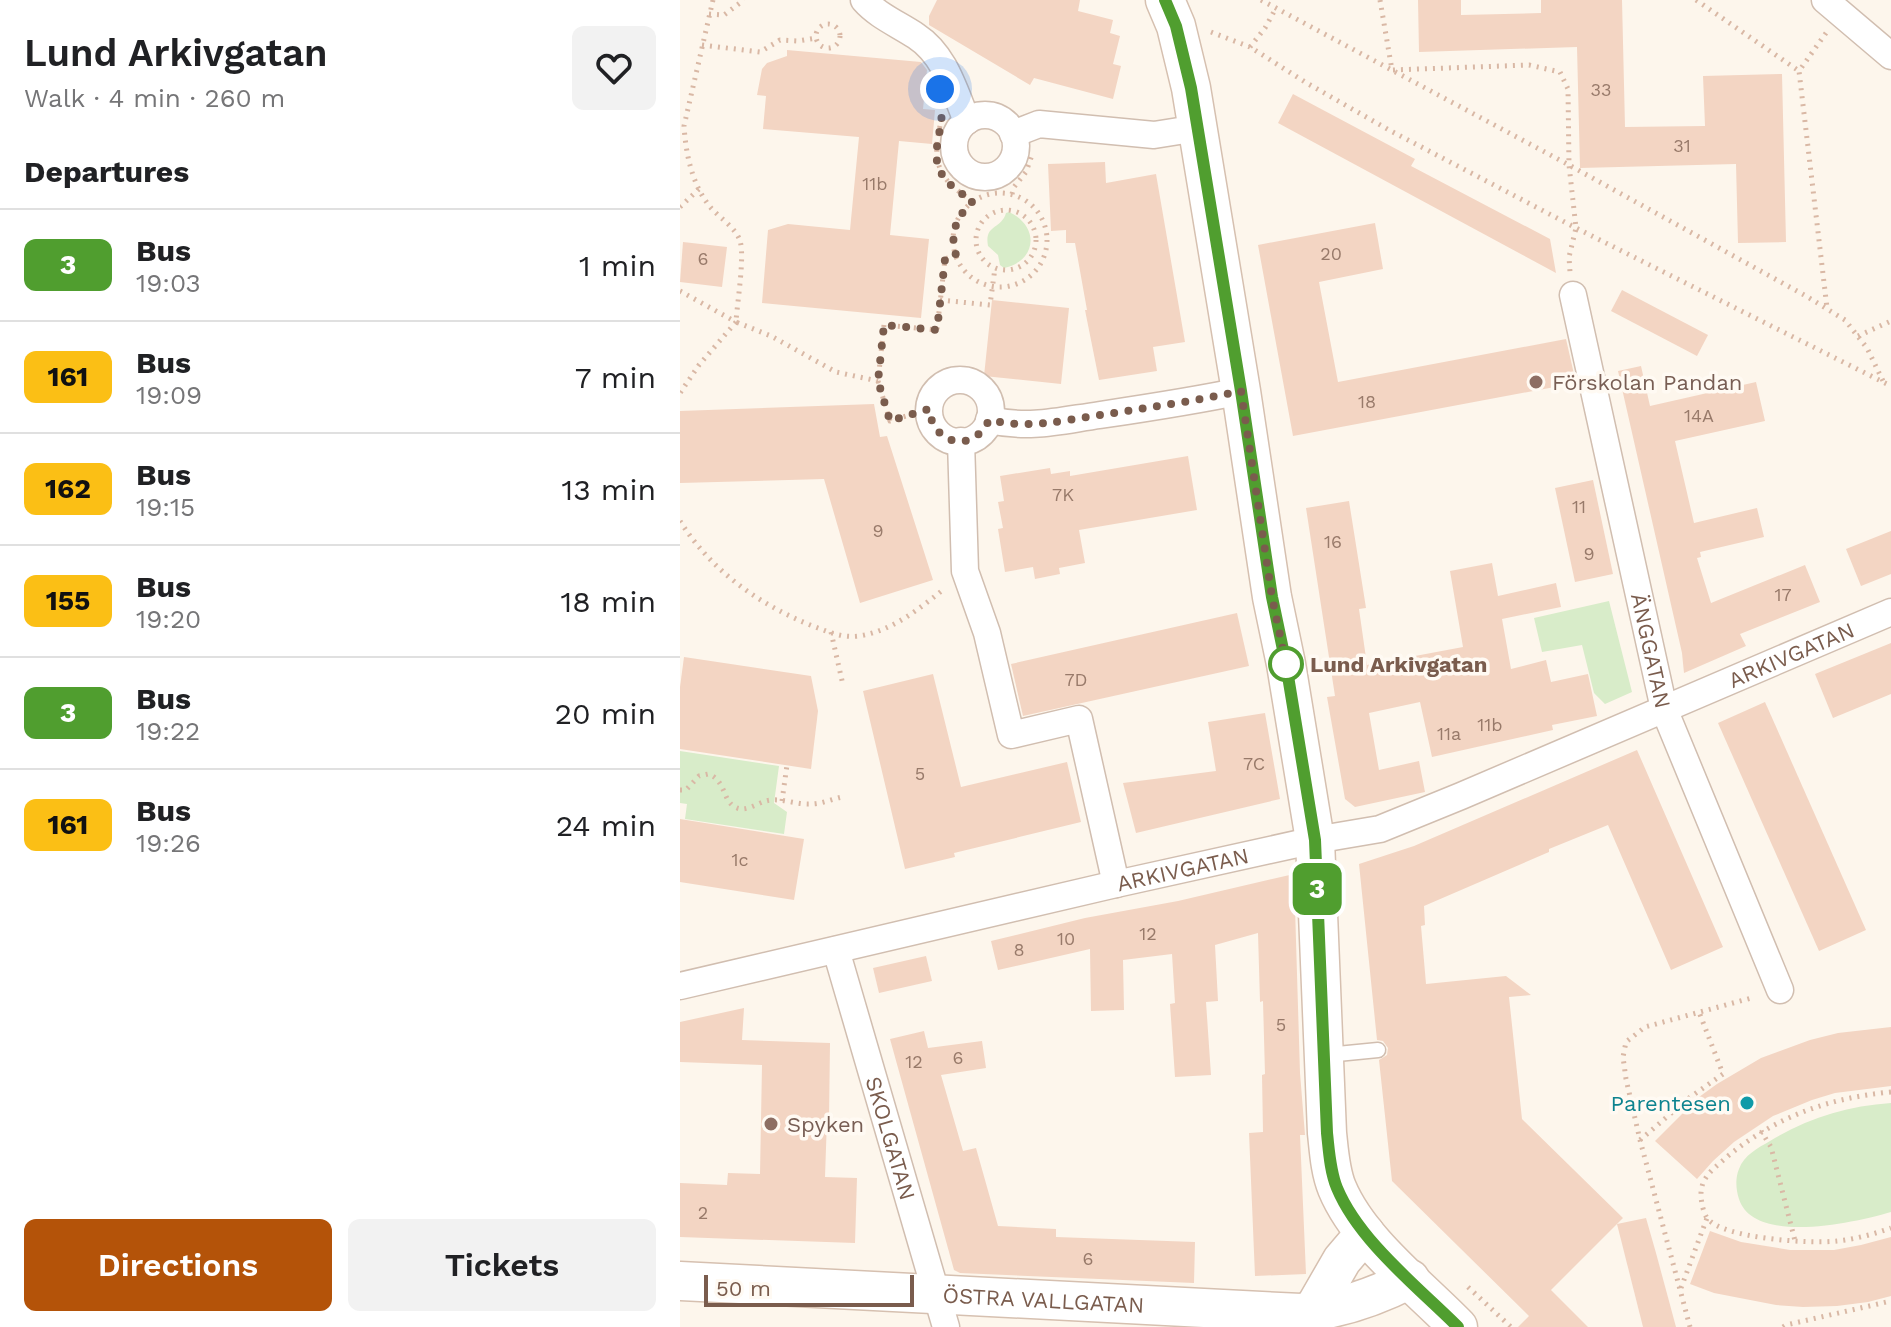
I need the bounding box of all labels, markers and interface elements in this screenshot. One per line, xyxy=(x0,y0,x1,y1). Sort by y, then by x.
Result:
button: heart xyxy=(572,26,656,110)
text: Lund Arkivgatan xyxy=(24,31,327,75)
your location xyxy=(920,69,960,109)
house number: 33 xyxy=(1591,79,1612,100)
text: Walk · 4 min · 260 m xyxy=(24,83,285,113)
house number: 31 xyxy=(1673,135,1691,156)
text: Departures xyxy=(24,154,189,189)
house number: 11b xyxy=(862,173,888,194)
text: Bus xyxy=(136,233,191,268)
house number: 20 xyxy=(1320,243,1342,264)
text: 3 xyxy=(60,248,76,281)
text: 1 min xyxy=(579,248,656,283)
house number: 6 xyxy=(698,248,708,269)
text: 19:03 xyxy=(136,268,201,298)
text: Bus xyxy=(136,345,191,380)
text: 161 xyxy=(48,360,88,393)
text: 7 min xyxy=(575,360,656,395)
place label: Förskolan Pandan xyxy=(1552,370,1742,395)
marker: Förskolan Pandan xyxy=(1527,373,1545,391)
text: 19:09 xyxy=(136,380,202,410)
house number: 18 xyxy=(1358,391,1376,412)
house number: 14A xyxy=(1684,405,1714,426)
text: Bus xyxy=(136,457,191,492)
text: 162 xyxy=(45,472,91,505)
text: 13 min xyxy=(561,472,656,507)
house number: 7K xyxy=(1052,484,1074,505)
text: 19:15 xyxy=(136,492,195,522)
house number: 11 xyxy=(1572,496,1586,517)
house number: 9 xyxy=(872,520,884,541)
house number: 16 xyxy=(1324,531,1342,552)
house number: 9 xyxy=(1583,543,1595,564)
text: Bus xyxy=(136,569,191,604)
text: 155 xyxy=(46,584,90,617)
text: 18 min xyxy=(560,584,656,619)
house number: 17 xyxy=(1774,584,1792,605)
street label: ÄNGGATAN xyxy=(1626,591,1675,710)
text: 19:20 xyxy=(136,604,201,634)
street label: ARKIVGATAN xyxy=(1725,617,1858,693)
marker: Lund Arkivgatan xyxy=(1269,647,1303,681)
place label: Lund Arkivgatan xyxy=(1310,652,1487,677)
house number: 7D xyxy=(1064,669,1088,690)
text: Bus xyxy=(136,681,191,716)
text: 3 xyxy=(60,696,76,729)
text: 20 min xyxy=(554,696,656,731)
house number: 11b xyxy=(1477,714,1503,735)
text: 19:22 xyxy=(136,716,200,746)
house number: 11a xyxy=(1437,723,1461,744)
house number: 7C xyxy=(1243,753,1265,774)
house number: 5 xyxy=(915,763,925,784)
text: Bus xyxy=(136,793,191,828)
text: 161 xyxy=(48,808,88,841)
text: 24 min xyxy=(556,808,656,843)
text: 19:26 xyxy=(136,828,201,858)
street label: ARKIVGATAN xyxy=(1114,843,1251,896)
house number: 1c xyxy=(731,849,749,870)
line badge: 3 xyxy=(1291,863,1343,915)
text: 3 xyxy=(1309,872,1325,905)
house number: 12 xyxy=(1139,923,1157,944)
house number: 10 xyxy=(1057,928,1075,949)
house number: 8 xyxy=(1013,939,1025,960)
house number: 5 xyxy=(1276,1014,1286,1035)
house number: 6 xyxy=(953,1047,963,1068)
house number: 12 xyxy=(905,1051,923,1072)
street label: SKOLGATAN xyxy=(861,1074,920,1203)
place label: Parentesen xyxy=(1611,1091,1731,1116)
marker: Parentesen xyxy=(1738,1094,1756,1112)
place label: Spyken xyxy=(787,1112,864,1137)
marker: Spyken xyxy=(762,1115,780,1133)
house number: 2 xyxy=(698,1202,708,1223)
button: Directions xyxy=(24,1219,332,1311)
button: Tickets xyxy=(348,1219,656,1311)
house number: 6 xyxy=(1083,1248,1093,1269)
scale bar xyxy=(704,1271,914,1307)
text: 50 m xyxy=(716,1276,771,1301)
street label: ÖSTRA VALLGATAN xyxy=(942,1283,1145,1318)

